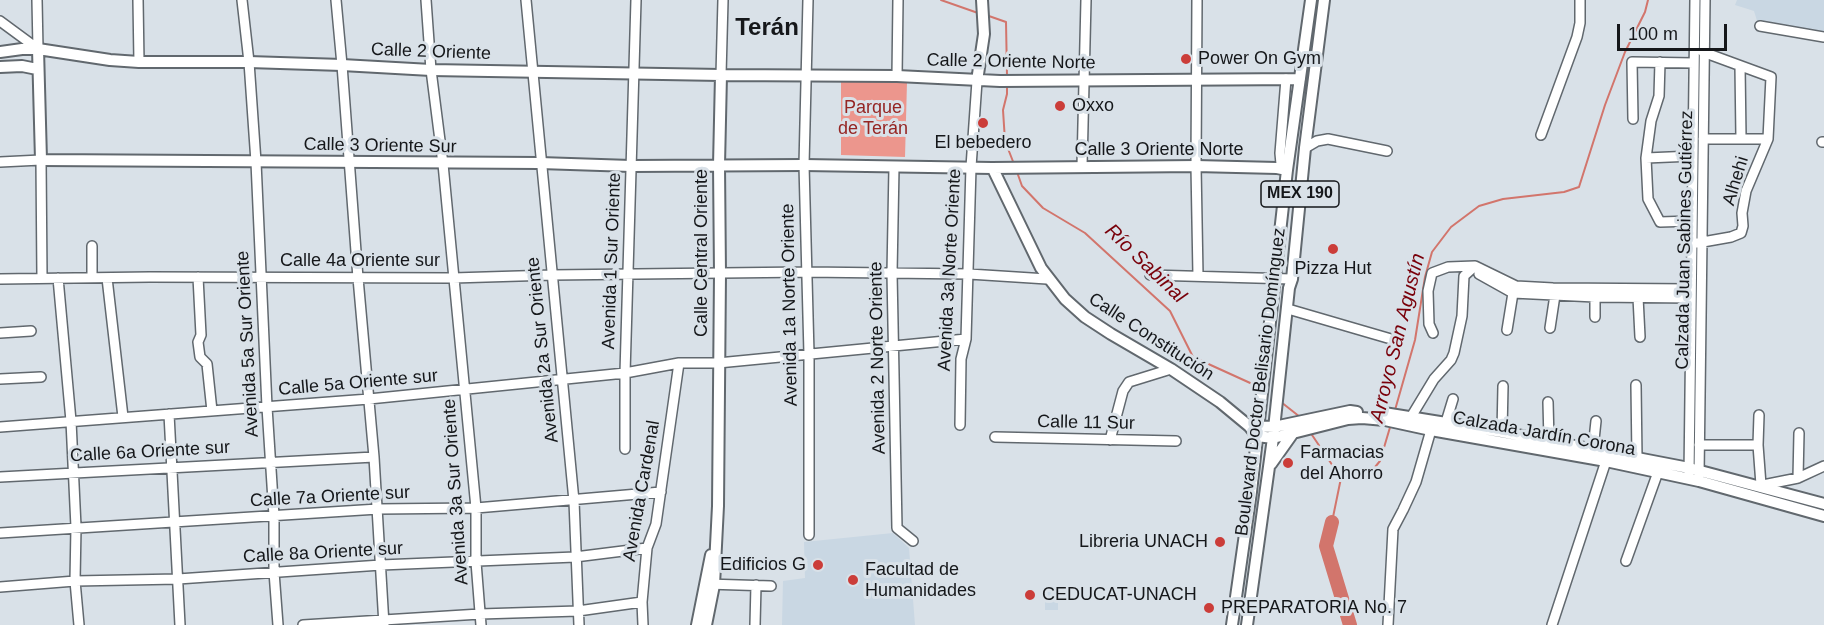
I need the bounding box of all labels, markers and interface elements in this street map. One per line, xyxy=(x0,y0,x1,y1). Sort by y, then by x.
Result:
scale bar xyxy=(1620,12,1730,50)
district label: Terán xyxy=(735,14,799,42)
text: 100 m xyxy=(1628,24,1678,44)
street label: Calle 2 Oriente xyxy=(371,39,491,65)
place label: Power On Gym xyxy=(1198,48,1321,70)
street label: Calle 2 Oriente Norte xyxy=(926,50,1096,74)
marker: Power On Gym xyxy=(1179,52,1193,66)
place label: Oxxo xyxy=(1072,95,1114,117)
park label: Parque de Terán xyxy=(838,97,908,140)
marker: Oxxo xyxy=(1053,99,1067,113)
street label: Calzada Juan Sabines Gutiérrez xyxy=(1672,110,1698,370)
marker: El bebedero xyxy=(976,116,990,130)
place label: El bebedero xyxy=(934,132,1032,154)
street label: Calle 3 Oriente Sur xyxy=(303,134,457,158)
street label: Calle 3 Oriente Norte xyxy=(1074,139,1244,161)
street label: Alhehi xyxy=(1718,154,1754,208)
street label: Avenida 3a Norte Oriente xyxy=(934,168,966,372)
street label: Calle Central Oriente xyxy=(691,169,713,337)
street label: Avenida 1 Sur Oriente xyxy=(598,172,626,350)
road number: MEX 190 xyxy=(1261,181,1339,207)
street label: Avenida 1a Norte Oriente xyxy=(777,203,803,407)
water label: Río Sabinal xyxy=(1099,219,1191,309)
street label: Boulevard Doctor Belisario Domínguez xyxy=(1231,227,1291,537)
marker: Pizza Hut xyxy=(1326,242,1340,256)
street label: Avenida 5a Sur Oriente xyxy=(232,250,264,438)
street label: Calle 4a Oriente sur xyxy=(280,250,440,272)
water label: Arroyo San Agustín xyxy=(1365,251,1431,425)
street label: Avenida 2a Sur Oriente xyxy=(522,256,564,444)
place label: Pizza Hut xyxy=(1294,258,1372,280)
street label: Avenida 2 Norte Oriente xyxy=(866,261,890,455)
street label: Calle Constitución xyxy=(1084,288,1218,386)
street label: Calle 5a Oriente sur xyxy=(277,365,439,401)
street label: Avenida 3a Sur Oriente xyxy=(439,398,473,586)
street label: Calzada Jardín Corona xyxy=(1451,407,1637,461)
street label: Calle 11 Sur xyxy=(1037,411,1135,435)
street label: Avenida Cardenal xyxy=(619,419,665,563)
street label: Calle 6a Oriente sur xyxy=(70,437,230,467)
place label: Farmacias del Ahorro xyxy=(1300,442,1384,484)
marker: Farmacias del Ahorro xyxy=(1281,456,1295,470)
street label: Calle 7a Oriente sur xyxy=(250,482,410,512)
place label: Libreria UNACH xyxy=(1079,531,1208,553)
marker: Libreria UNACH xyxy=(1213,535,1227,549)
street label: Calle 8a Oriente sur xyxy=(243,538,403,568)
place label: Edificios G xyxy=(720,554,806,576)
marker: Edificios G xyxy=(811,558,825,572)
place label: Facultad de Humanidades xyxy=(865,559,976,602)
marker: Facultad de Humanidades xyxy=(846,573,860,587)
place label: CEDUCAT-UNACH xyxy=(1042,584,1197,606)
marker: CEDUCAT-UNACH xyxy=(1023,588,1037,602)
place label: PREPARATORIA No. 7 xyxy=(1221,597,1407,619)
marker: PREPARATORIA No. 7 xyxy=(1202,601,1216,615)

